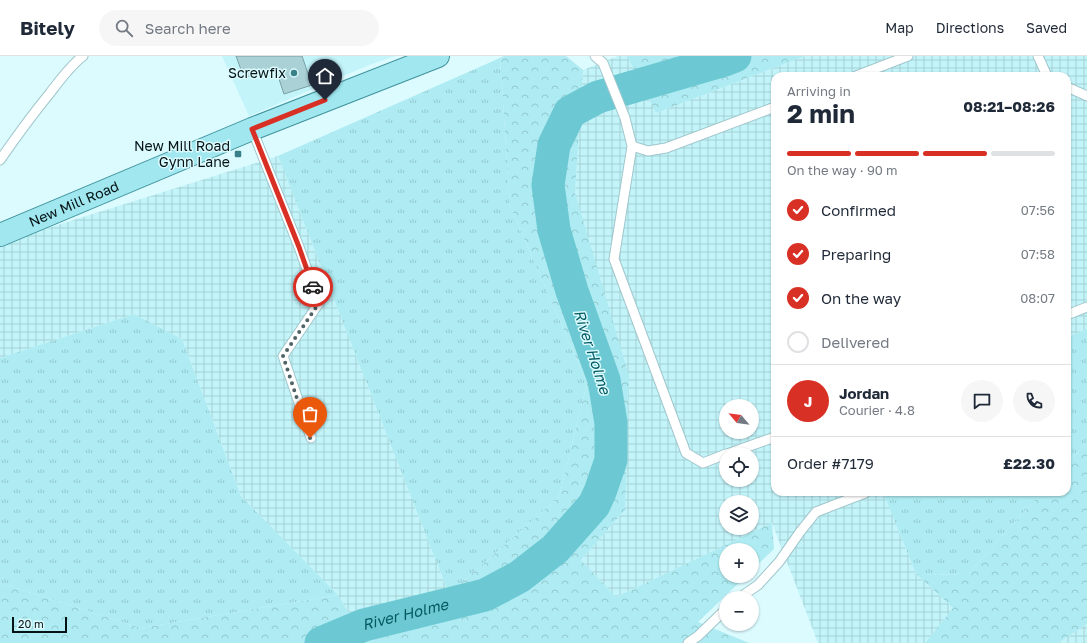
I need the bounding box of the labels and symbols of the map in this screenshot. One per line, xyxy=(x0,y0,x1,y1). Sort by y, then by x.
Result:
pin xyxy=(308,59,342,100)
place label: Screwfix xyxy=(228,64,286,81)
marker: Screwfix xyxy=(289,68,299,78)
place label: New Mill Road Gynn Lane xyxy=(134,137,230,170)
marker: New Mill Road Gynn Lane xyxy=(233,149,243,159)
street label: New Mill Road xyxy=(26,177,121,230)
courier xyxy=(293,267,333,307)
water label: River Holme xyxy=(571,307,615,397)
pin xyxy=(293,397,327,438)
north arrow xyxy=(719,399,759,439)
water label: River Holme xyxy=(360,594,451,633)
scale bar xyxy=(12,615,67,634)

